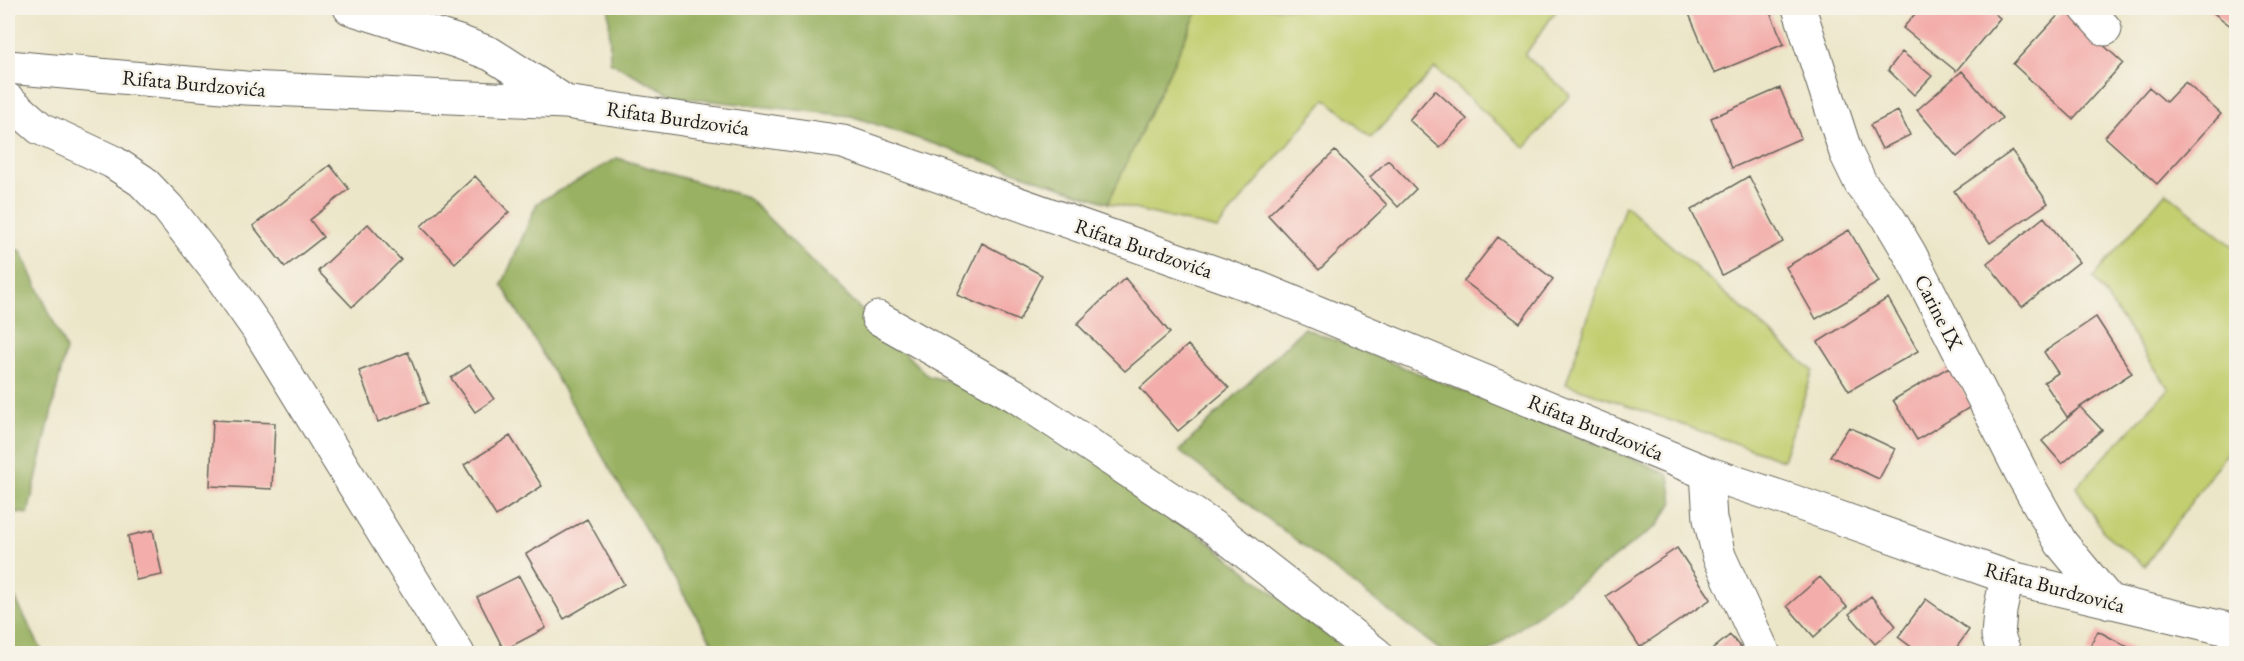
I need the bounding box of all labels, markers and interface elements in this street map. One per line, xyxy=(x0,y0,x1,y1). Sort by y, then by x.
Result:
street label: Rifata Burdzovića xyxy=(121,63,267,103)
street label: Rifata Burdzovića xyxy=(605,95,752,141)
street label: Rifata Burdzovića xyxy=(1072,212,1217,284)
street label: Carine IX xyxy=(1909,270,1969,354)
street label: Rifata Burdzovića xyxy=(1524,388,1668,467)
street label: Rifata Burdzovića xyxy=(1982,555,2129,619)

